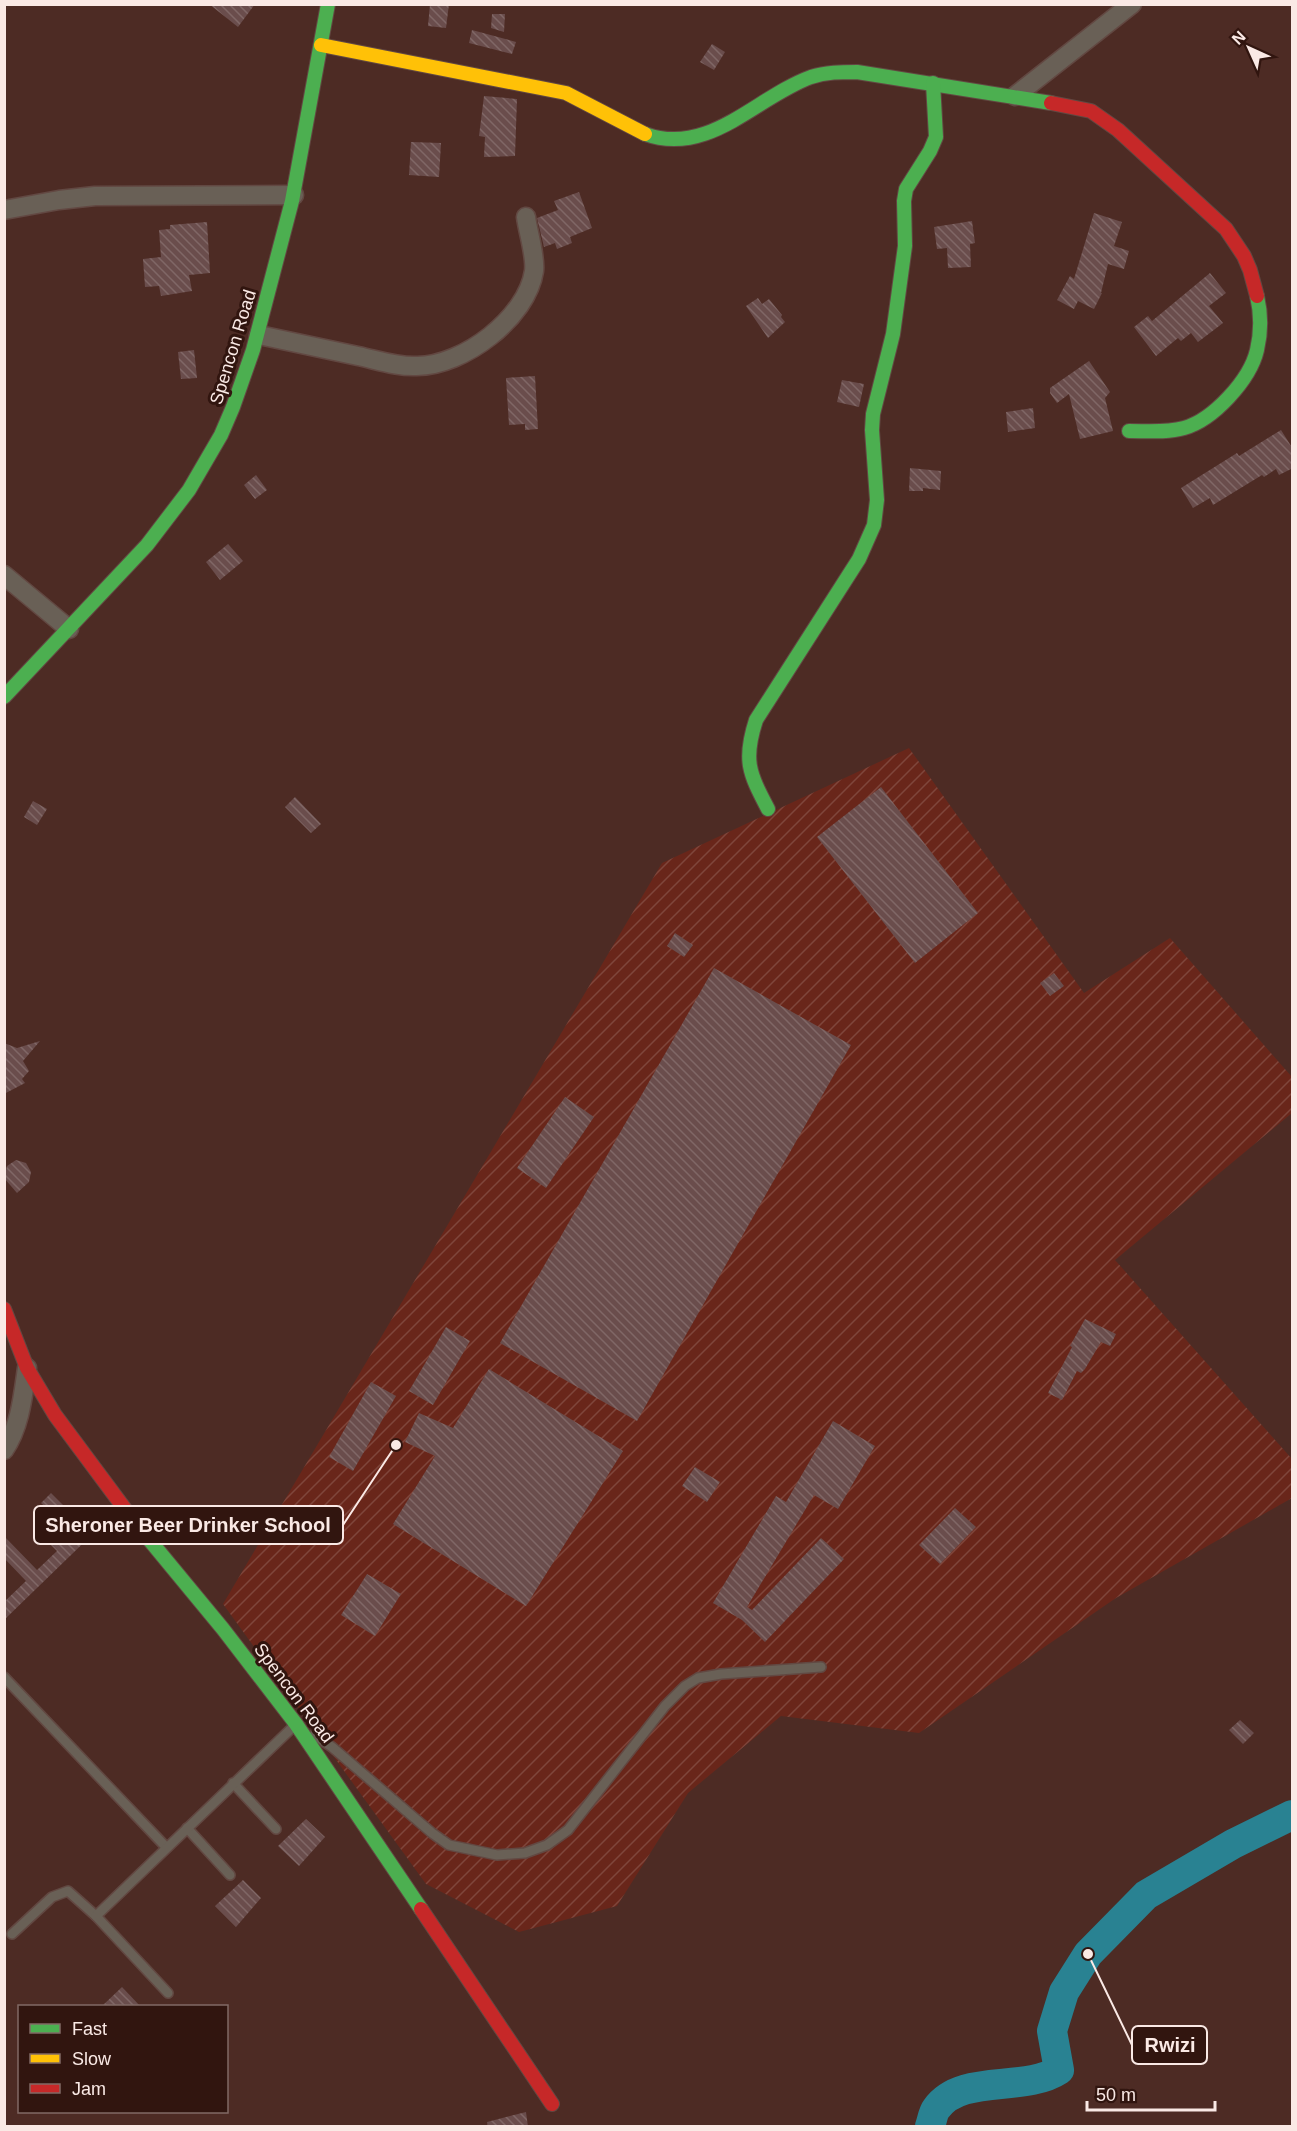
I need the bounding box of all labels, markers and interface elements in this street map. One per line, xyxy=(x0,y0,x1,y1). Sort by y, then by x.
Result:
north arrow xyxy=(1219,18,1279,78)
text: N xyxy=(1229,28,1249,48)
street label: Spencon Road xyxy=(206,287,260,407)
callout: Sheroner Beer Drinker School xyxy=(34,1506,343,1544)
text: Sheroner Beer Drinker School xyxy=(45,1514,331,1536)
street label: Spencon Road xyxy=(250,1639,338,1747)
legend xyxy=(18,2005,228,2113)
text: Fast xyxy=(72,2019,107,2039)
callout: Rwizi xyxy=(1132,2026,1207,2064)
text: Rwizi xyxy=(1144,2034,1196,2056)
text: Slow xyxy=(72,2049,112,2069)
scale bar xyxy=(1087,2074,1214,2112)
text: Jam xyxy=(72,2079,106,2099)
text: 50 m xyxy=(1096,2085,1136,2105)

